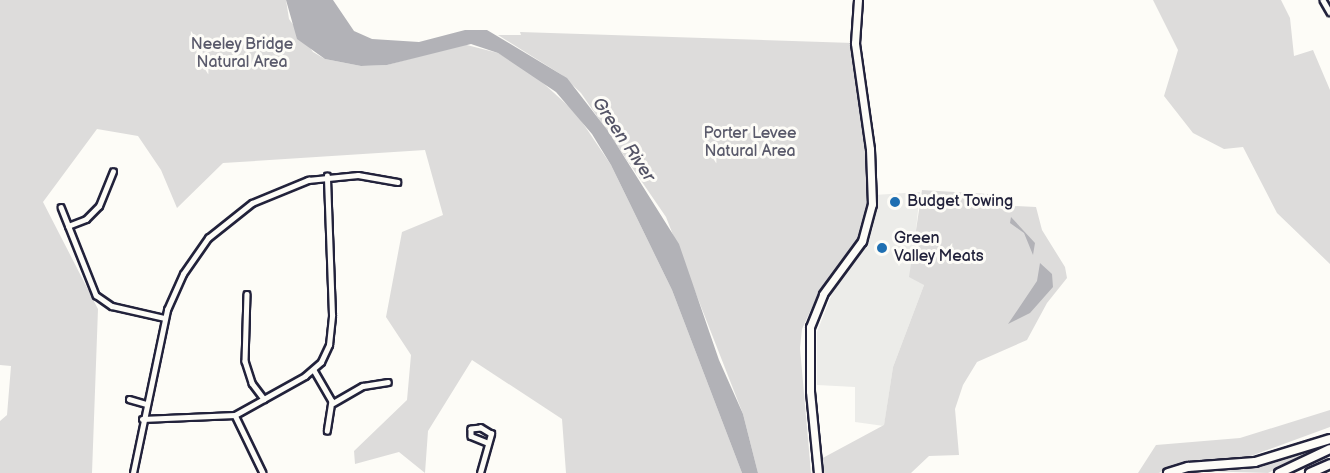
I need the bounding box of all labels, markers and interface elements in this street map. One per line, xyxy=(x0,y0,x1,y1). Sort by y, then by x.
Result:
park label: Neeley Bridge Natural Area xyxy=(190,35,294,73)
water label: Green River xyxy=(587,94,659,186)
park label: Porter Levee Natural Area xyxy=(703,124,797,162)
place label: Budget Towing xyxy=(907,192,1014,212)
marker: Budget Towing xyxy=(888,195,902,209)
place label: Green Valley Meats xyxy=(894,229,985,267)
marker: Green Valley Meats xyxy=(875,241,889,255)

